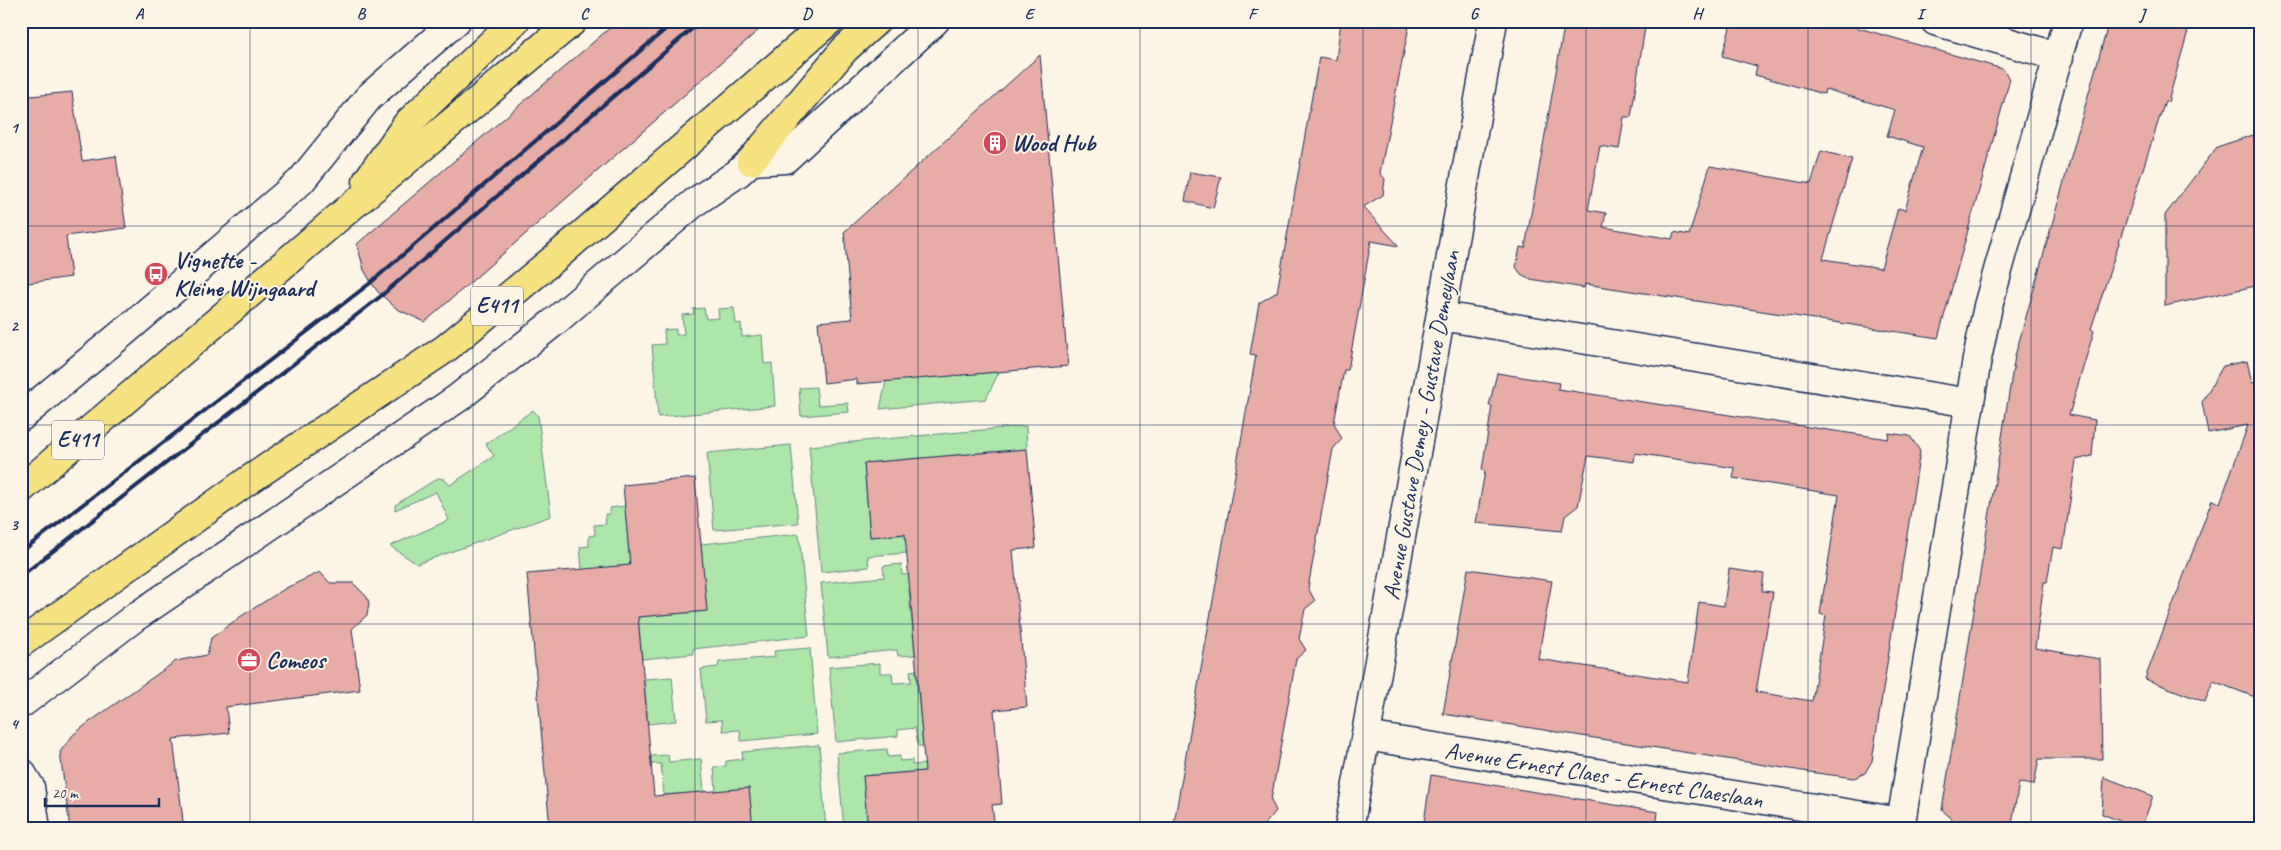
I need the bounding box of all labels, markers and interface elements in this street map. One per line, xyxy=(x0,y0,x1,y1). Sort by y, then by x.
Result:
text: A xyxy=(135,4,145,24)
text: B xyxy=(357,4,367,24)
text: C xyxy=(580,4,590,24)
text: D xyxy=(802,4,813,24)
text: E xyxy=(1025,4,1036,24)
text: F xyxy=(1248,4,1259,24)
text: G xyxy=(1470,4,1480,24)
text: H xyxy=(1692,4,1704,24)
text: I xyxy=(1917,4,1927,24)
text: J xyxy=(2138,4,2147,24)
text: 1 xyxy=(10,118,19,138)
place label: Wood Hub xyxy=(1012,128,1097,158)
building icon: Wood Hub xyxy=(982,130,1008,156)
place label: Vignette - Kleine Wijngaard xyxy=(174,245,318,303)
street label: Avenue Gustave Demey - Gustave Demeylaan xyxy=(1375,247,1467,602)
bus stop icon: Vignette - Kleine Wijngaard xyxy=(143,261,169,287)
road number: E411 xyxy=(471,286,523,326)
text: 2 xyxy=(10,316,19,336)
road number: E411 xyxy=(52,420,104,460)
text: 3 xyxy=(10,515,19,535)
place label: Comeos xyxy=(266,645,327,675)
office icon: Comeos xyxy=(236,647,262,673)
text: 4 xyxy=(10,714,19,734)
street label: Avenue Ernest Claes - Ernest Claeslaan xyxy=(1443,735,1765,815)
scale bar xyxy=(45,775,159,807)
text: 20 m xyxy=(52,784,79,803)

